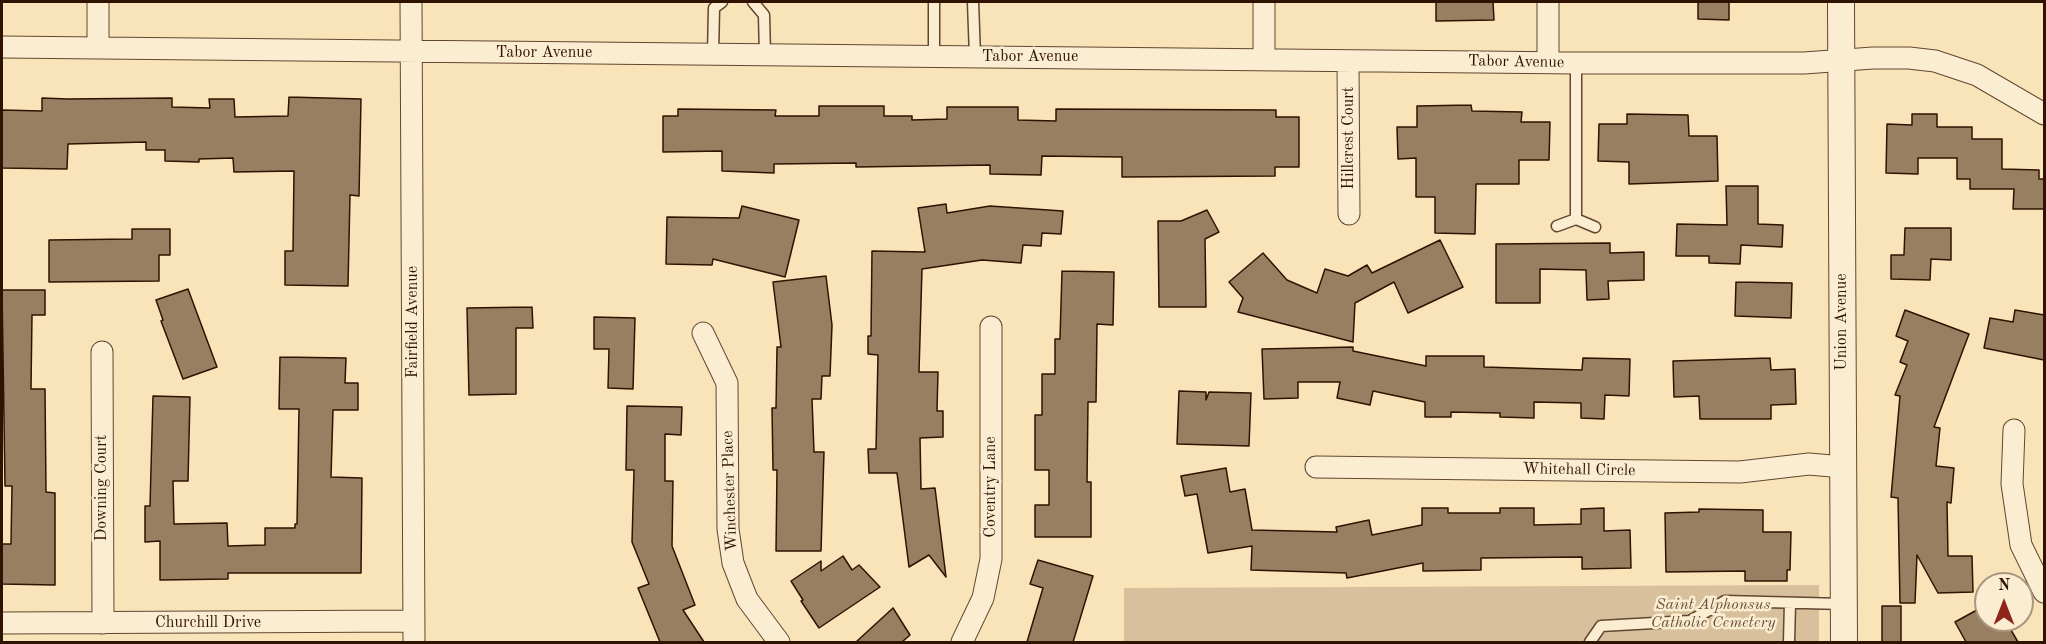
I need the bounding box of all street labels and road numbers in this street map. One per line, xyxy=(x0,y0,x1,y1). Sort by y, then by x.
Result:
street label: Tabor Avenue xyxy=(496,43,592,63)
street label: Tabor Avenue xyxy=(982,47,1078,67)
street label: Tabor Avenue xyxy=(1468,52,1564,72)
street label: Hillcrest Court xyxy=(1339,87,1359,189)
street label: Fairfield Avenue xyxy=(403,266,423,378)
street label: Union Avenue xyxy=(1832,273,1852,371)
street label: Winchester Place xyxy=(718,430,742,552)
street label: Downing Court xyxy=(92,435,112,541)
street label: Coventry Lane xyxy=(981,436,1001,538)
street label: Whitehall Circle xyxy=(1522,459,1636,481)
street label: Churchill Drive xyxy=(155,613,261,633)

